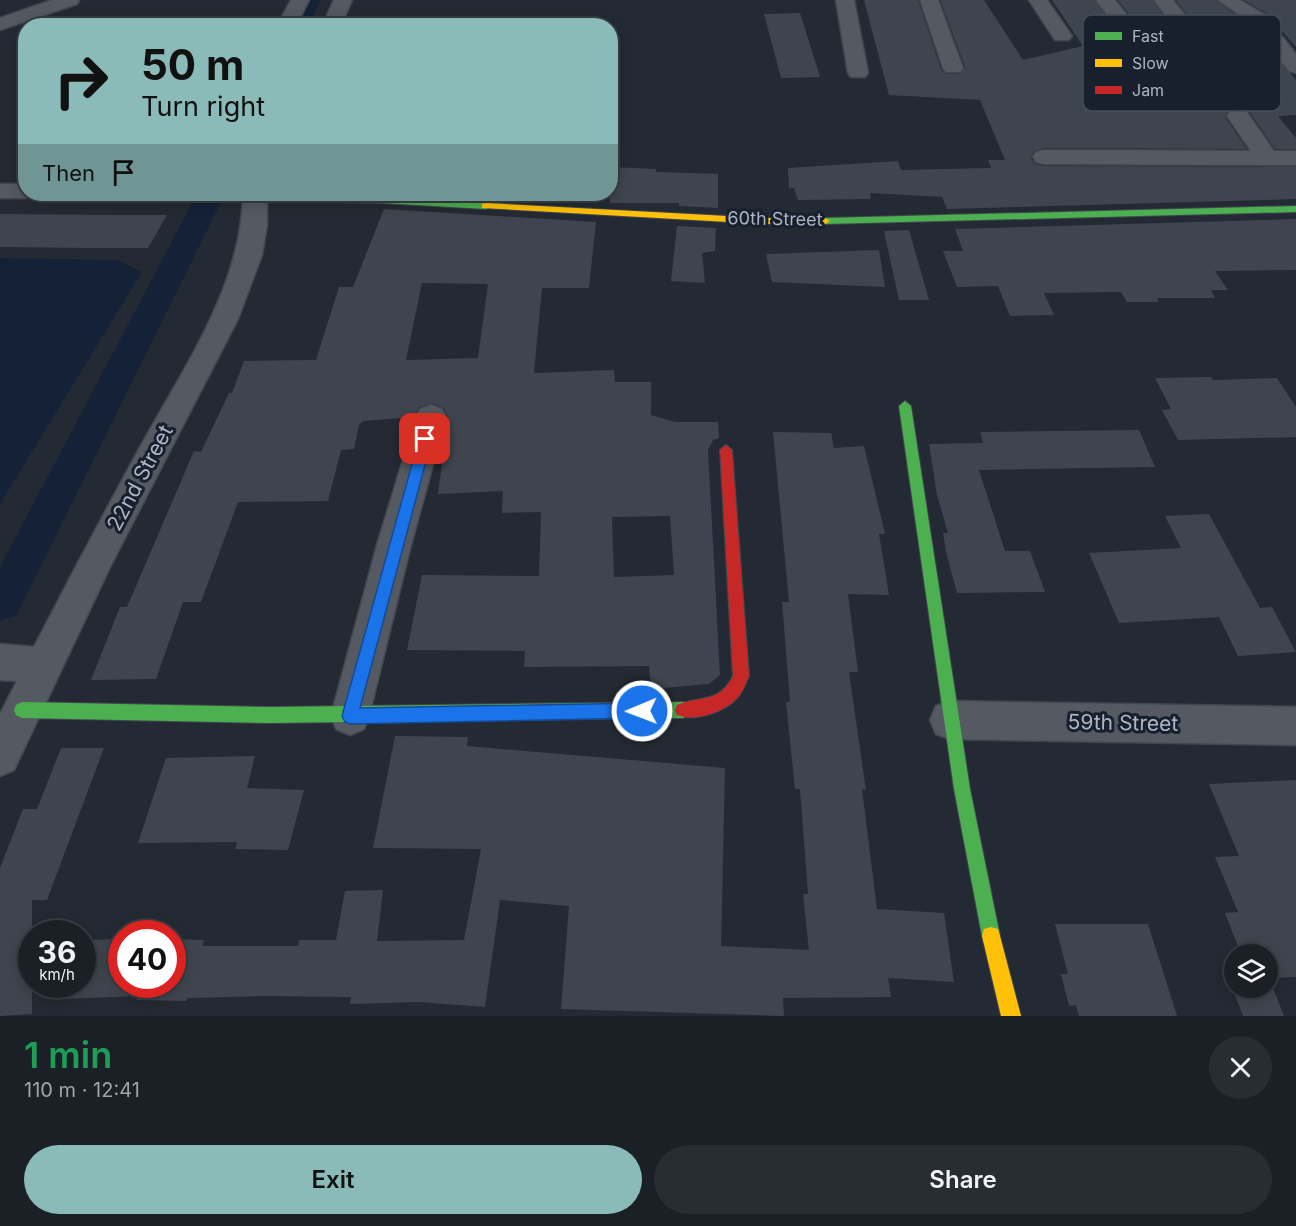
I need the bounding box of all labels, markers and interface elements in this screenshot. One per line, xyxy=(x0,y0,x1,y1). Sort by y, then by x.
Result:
legend xyxy=(1083,15,1281,111)
text: Fast xyxy=(1132,26,1164,46)
text: 50 m xyxy=(141,39,244,90)
icon: right xyxy=(42,42,120,120)
text: Slow xyxy=(1132,53,1169,73)
text: Jam xyxy=(1132,80,1164,100)
text: Turn right xyxy=(141,90,265,123)
icon: arrive xyxy=(107,156,140,189)
text: Then xyxy=(42,160,95,186)
street label: 60th Street xyxy=(727,207,823,230)
pin xyxy=(399,413,450,464)
street label: 22nd Street xyxy=(101,421,178,535)
icon: arrive xyxy=(408,422,441,455)
position arrow xyxy=(610,679,674,743)
street label: 59th Street xyxy=(1068,709,1179,736)
speed limit sign: 40 xyxy=(108,920,186,998)
text: 36 xyxy=(38,934,76,970)
map controls xyxy=(1224,944,1278,998)
button: layers xyxy=(1224,944,1278,998)
text: km/h xyxy=(39,965,75,984)
text: 1 min xyxy=(24,1033,112,1077)
button: close xyxy=(1209,1036,1272,1099)
text: 110 m · 12:41 xyxy=(24,1078,140,1102)
button: Exit xyxy=(24,1145,642,1214)
button: Share xyxy=(654,1145,1272,1214)

